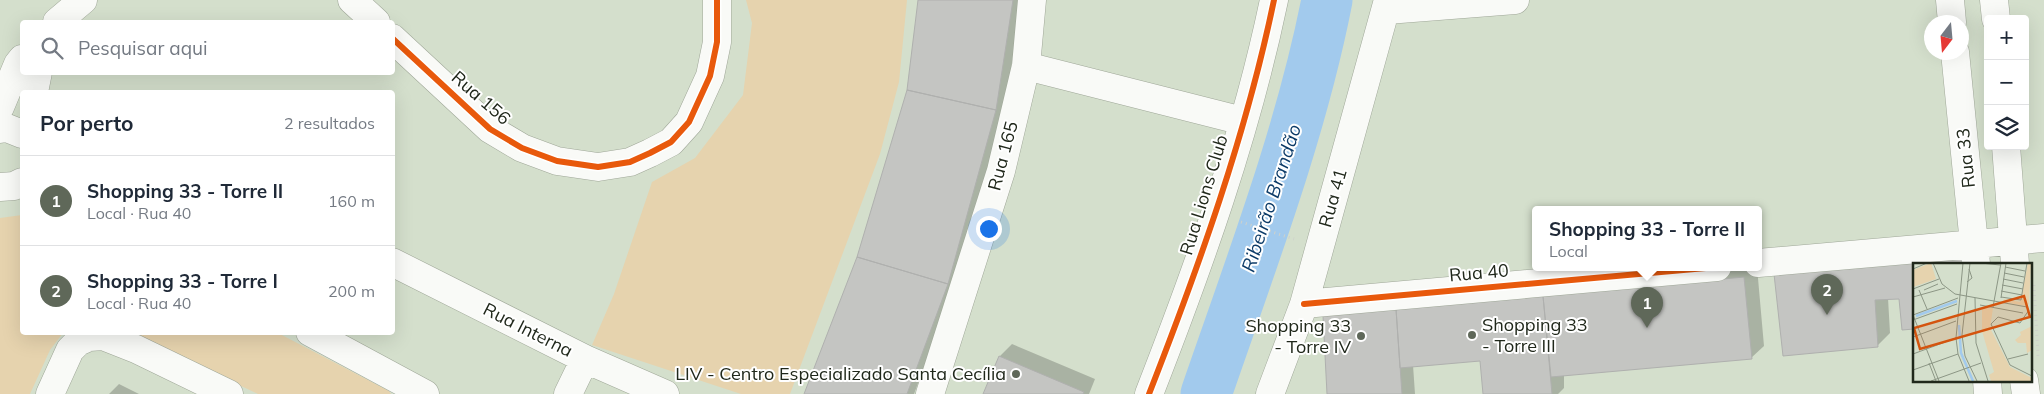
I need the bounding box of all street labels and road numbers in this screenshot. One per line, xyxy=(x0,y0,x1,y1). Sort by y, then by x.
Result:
street label: Rua 156 xyxy=(447,66,516,130)
street label: Rua 165 xyxy=(982,119,1023,193)
street label: Rua 33 xyxy=(1951,127,1980,189)
street label: Rua Lions Club xyxy=(1174,132,1233,258)
street label: Rua 41 xyxy=(1313,166,1352,230)
street label: Rua 40 xyxy=(1448,258,1510,287)
street label: Rua Interna xyxy=(480,297,577,362)

